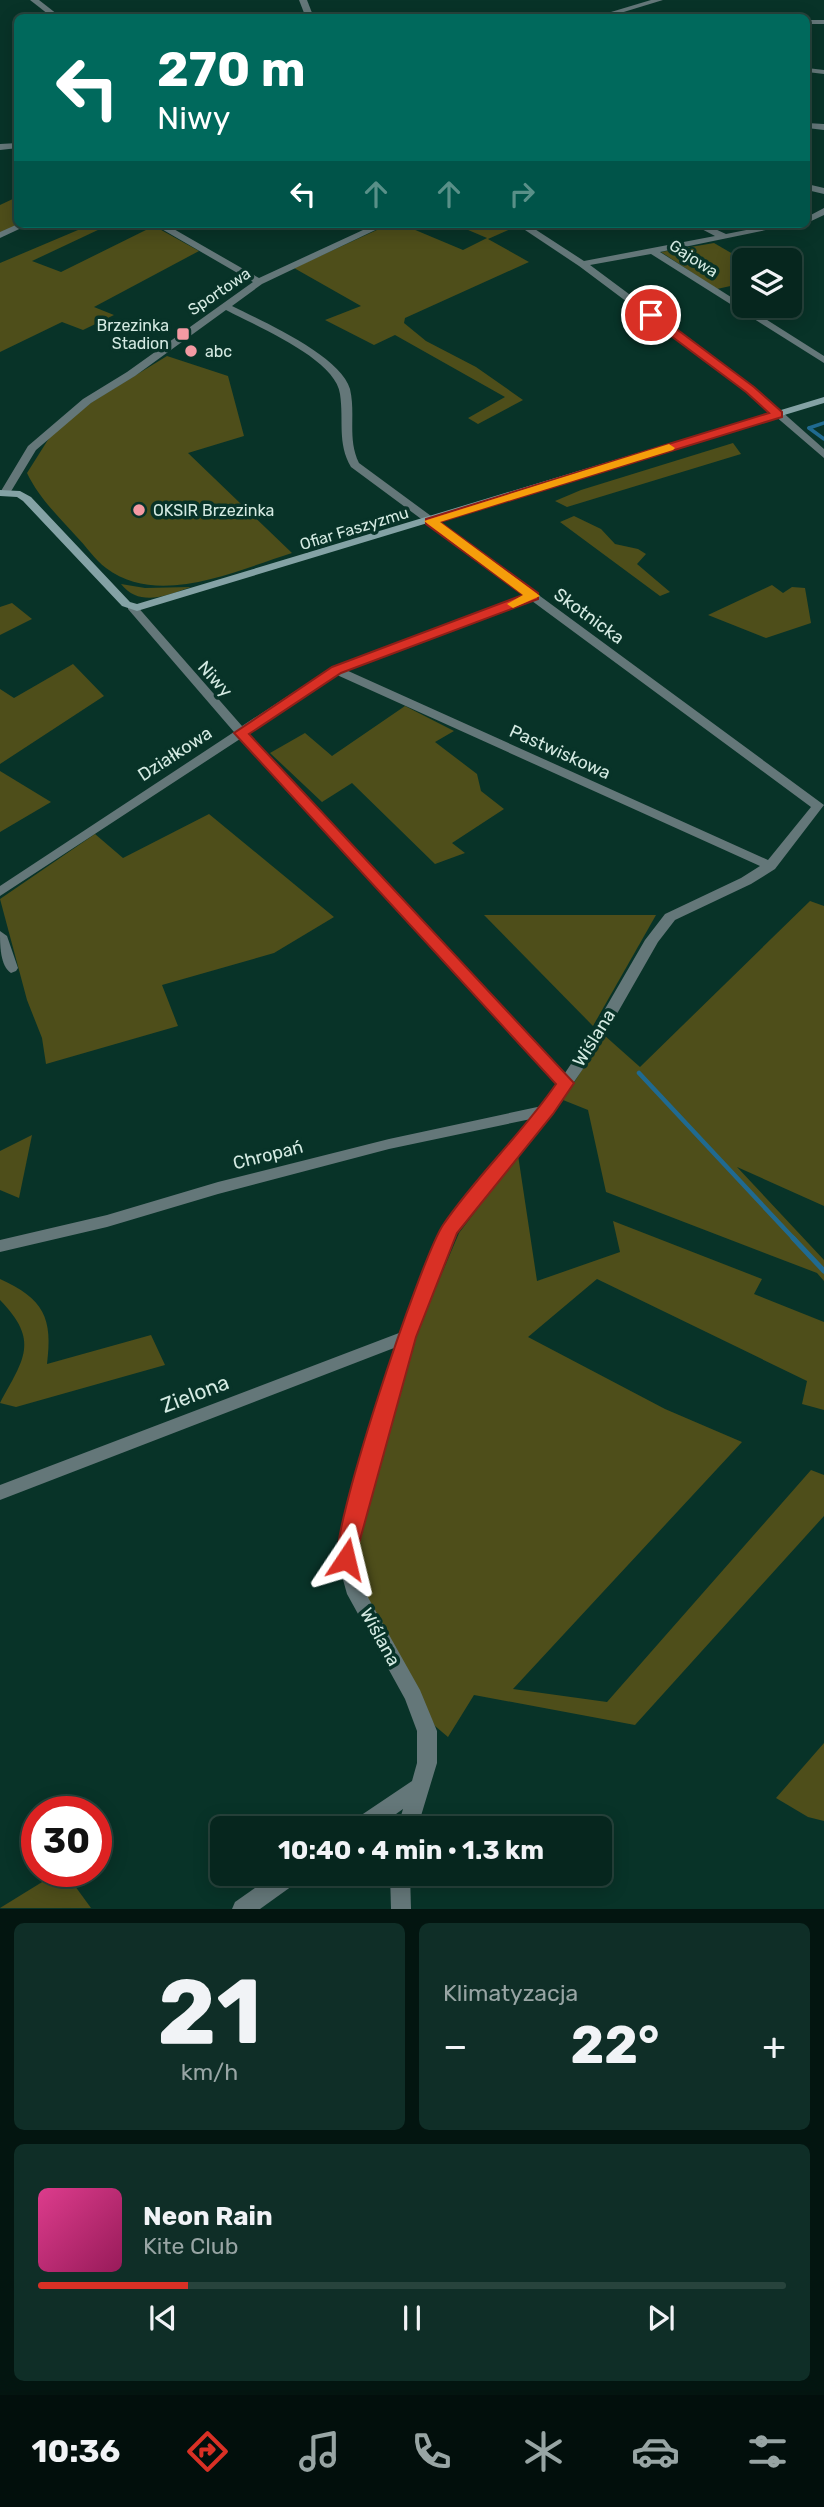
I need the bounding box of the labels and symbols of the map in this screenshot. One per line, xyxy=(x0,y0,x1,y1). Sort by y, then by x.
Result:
street label: Gajowa xyxy=(666,236,722,281)
street label: Sportowa xyxy=(184,264,254,319)
pin xyxy=(621,285,681,345)
place label: Brzezinka Stadion xyxy=(97,316,169,353)
marker: Brzezinka Stadion xyxy=(175,326,191,342)
place label: abc xyxy=(205,342,232,361)
marker: abc xyxy=(183,343,199,359)
place label: OKSIR Brzezinka xyxy=(153,501,274,520)
marker: OKSIR Brzezinka xyxy=(131,502,147,518)
street label: Ofiar Faszyzmu xyxy=(297,503,411,554)
street label: Skotnicka xyxy=(550,583,628,649)
street label: Niwy xyxy=(193,656,237,702)
street label: Pastwiskowa xyxy=(506,720,614,784)
street label: Działkowa xyxy=(134,722,216,786)
street label: Wiślana xyxy=(568,1005,620,1071)
street label: Chropań xyxy=(231,1136,305,1174)
street label: Zielona xyxy=(157,1369,232,1418)
position arrow xyxy=(309,1522,383,1596)
street label: Wiślana xyxy=(355,1604,405,1670)
speed limit sign: 30 xyxy=(21,1796,112,1887)

